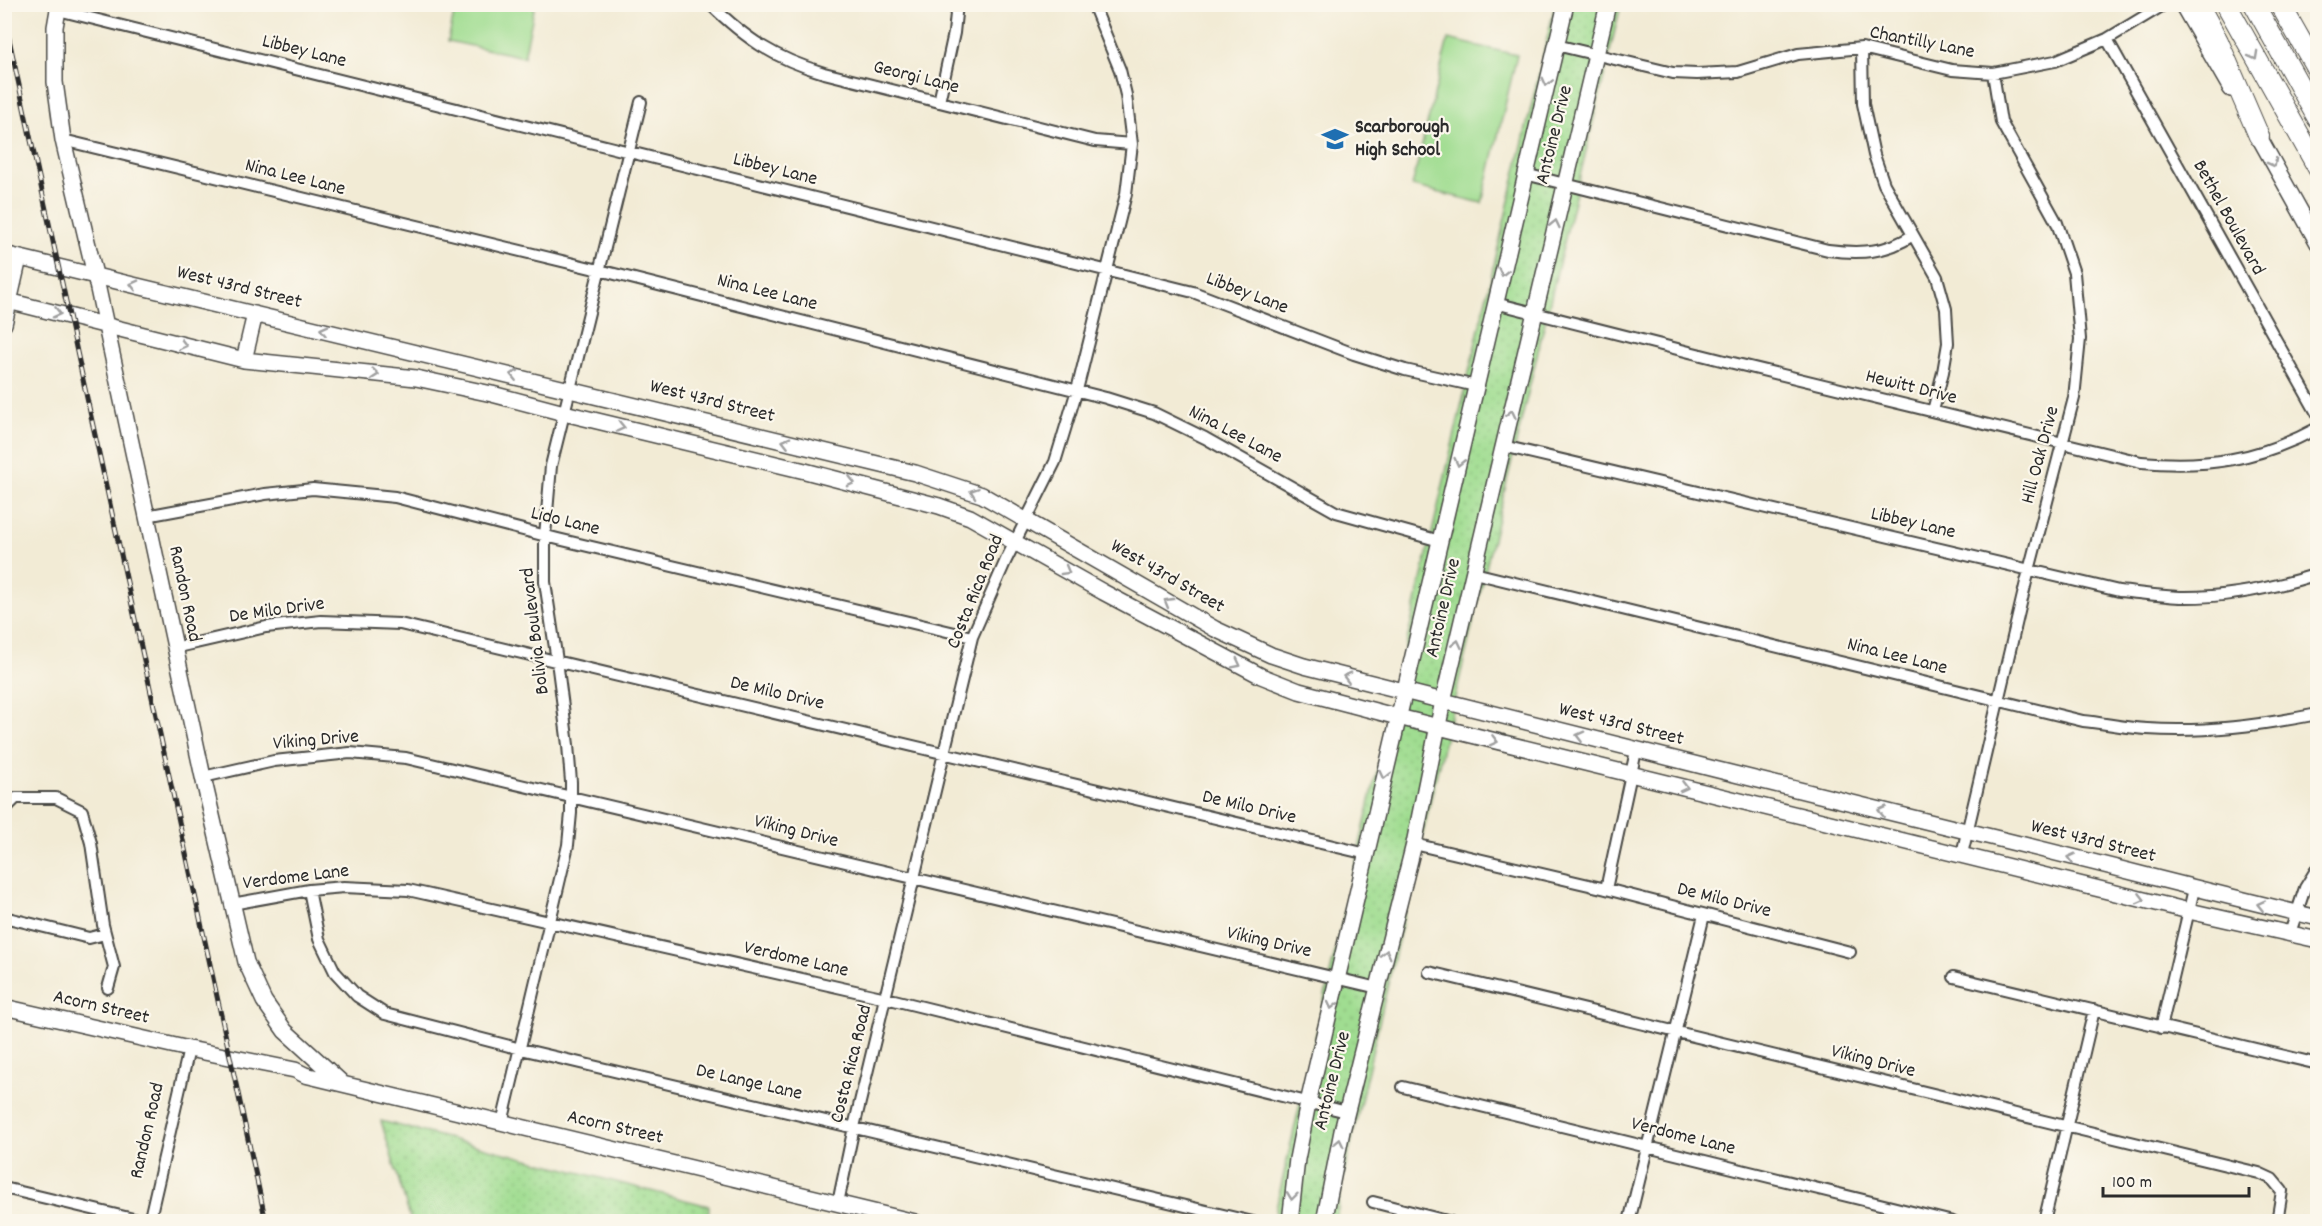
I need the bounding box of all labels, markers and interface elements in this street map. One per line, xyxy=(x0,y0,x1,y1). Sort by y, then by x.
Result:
street label: Chantilly Lane xyxy=(1867,19,1977,67)
street label: Libbey Lane xyxy=(259,28,349,76)
one-way arrow xyxy=(2247,49,2259,60)
street label: Georgi Lane xyxy=(870,54,962,102)
one-way arrow xyxy=(1542,77,1555,87)
street label: Antoine Drive xyxy=(1529,82,1581,188)
place label: Scarborough High School xyxy=(1355,114,1449,165)
school or university icon: Scarborough High School xyxy=(1320,124,1350,154)
street label: Libbey Lane xyxy=(730,146,820,194)
street label: Nina Lee Lane xyxy=(242,152,348,204)
street label: Bethel Boulevard xyxy=(2185,155,2271,281)
one-way arrow xyxy=(2266,157,2278,168)
one-way arrow xyxy=(1548,219,1561,229)
street label: West 43rd Street xyxy=(174,259,304,317)
street label: Libbey Lane xyxy=(1202,265,1292,323)
one-way arrow xyxy=(1497,266,1510,276)
street label: Nina Lee Lane xyxy=(714,267,820,319)
one-way arrow xyxy=(129,279,139,292)
one-way arrow xyxy=(52,306,62,319)
one-way arrow xyxy=(319,325,329,338)
one-way arrow xyxy=(178,338,188,351)
street label: Hewitt Drive xyxy=(1862,363,1960,413)
one-way arrow xyxy=(371,367,380,380)
one-way arrow xyxy=(509,370,519,383)
street label: West 43rd Street xyxy=(647,373,777,431)
street label: Nina Lee Lane xyxy=(1183,399,1287,472)
street label: Hill Oak Drive xyxy=(2015,403,2068,507)
one-way arrow xyxy=(1503,409,1516,419)
one-way arrow xyxy=(616,419,626,432)
one-way arrow xyxy=(781,437,792,449)
one-way arrow xyxy=(1453,456,1466,466)
one-way arrow xyxy=(846,475,856,488)
one-way arrow xyxy=(970,487,980,500)
street label: Lido Lane xyxy=(528,500,603,544)
street label: Libbey Lane xyxy=(1868,501,1958,547)
street label: Costa Rica Road xyxy=(940,531,1012,653)
street label: West 43rd Street xyxy=(1105,533,1229,621)
street label: Randon Road xyxy=(160,543,208,645)
street label: Antoine Drive xyxy=(1419,555,1469,660)
one-way arrow xyxy=(1060,563,1070,575)
street label: Bolivia Boulevard xyxy=(514,566,558,696)
street label: De Milo Drive xyxy=(228,590,327,632)
one-way arrow xyxy=(1164,598,1175,610)
street label: Nina Lee Lane xyxy=(1844,631,1950,683)
one-way arrow xyxy=(1449,640,1462,650)
one-way arrow xyxy=(1231,657,1242,668)
street label: De Milo Drive xyxy=(727,670,827,718)
one-way arrow xyxy=(1343,672,1353,685)
street label: West 43rd Street xyxy=(1556,696,1686,754)
street label: Viking Drive xyxy=(272,723,360,759)
one-way arrow xyxy=(1575,731,1585,744)
one-way arrow xyxy=(1489,733,1499,746)
one-way arrow xyxy=(1379,769,1392,779)
one-way arrow xyxy=(1679,779,1689,792)
street label: De Milo Drive xyxy=(1199,784,1299,832)
one-way arrow xyxy=(1877,805,1887,818)
street label: Viking Drive xyxy=(751,808,841,856)
street label: West 43rd Street xyxy=(2028,813,2158,871)
one-way arrow xyxy=(2067,852,2077,865)
street label: Verdome Lane xyxy=(241,858,351,898)
street label: De Milo Drive xyxy=(1674,876,1774,926)
one-way arrow xyxy=(2136,892,2146,905)
one-way arrow xyxy=(2256,899,2266,912)
street label: Viking Drive xyxy=(1224,920,1314,966)
street label: Verdome Lane xyxy=(741,934,851,986)
one-way arrow xyxy=(1379,949,1392,959)
street label: Acorn Street xyxy=(50,983,152,1033)
one-way arrow xyxy=(1326,1000,1339,1010)
street label: Costa Rica Road xyxy=(824,1002,880,1126)
street label: Antoine Drive xyxy=(1307,1028,1359,1134)
street label: Viking Drive xyxy=(1828,1038,1918,1086)
street label: De Lange Lane xyxy=(693,1057,805,1109)
street label: Randon Road xyxy=(123,1080,173,1182)
street label: Acorn Street xyxy=(564,1103,666,1153)
street label: Verdome Lane xyxy=(1628,1110,1738,1164)
one-way arrow xyxy=(1332,1139,1345,1149)
scale bar xyxy=(2103,1160,2248,1198)
text: 100 m xyxy=(2112,1171,2152,1196)
one-way arrow xyxy=(1287,1192,1299,1201)

